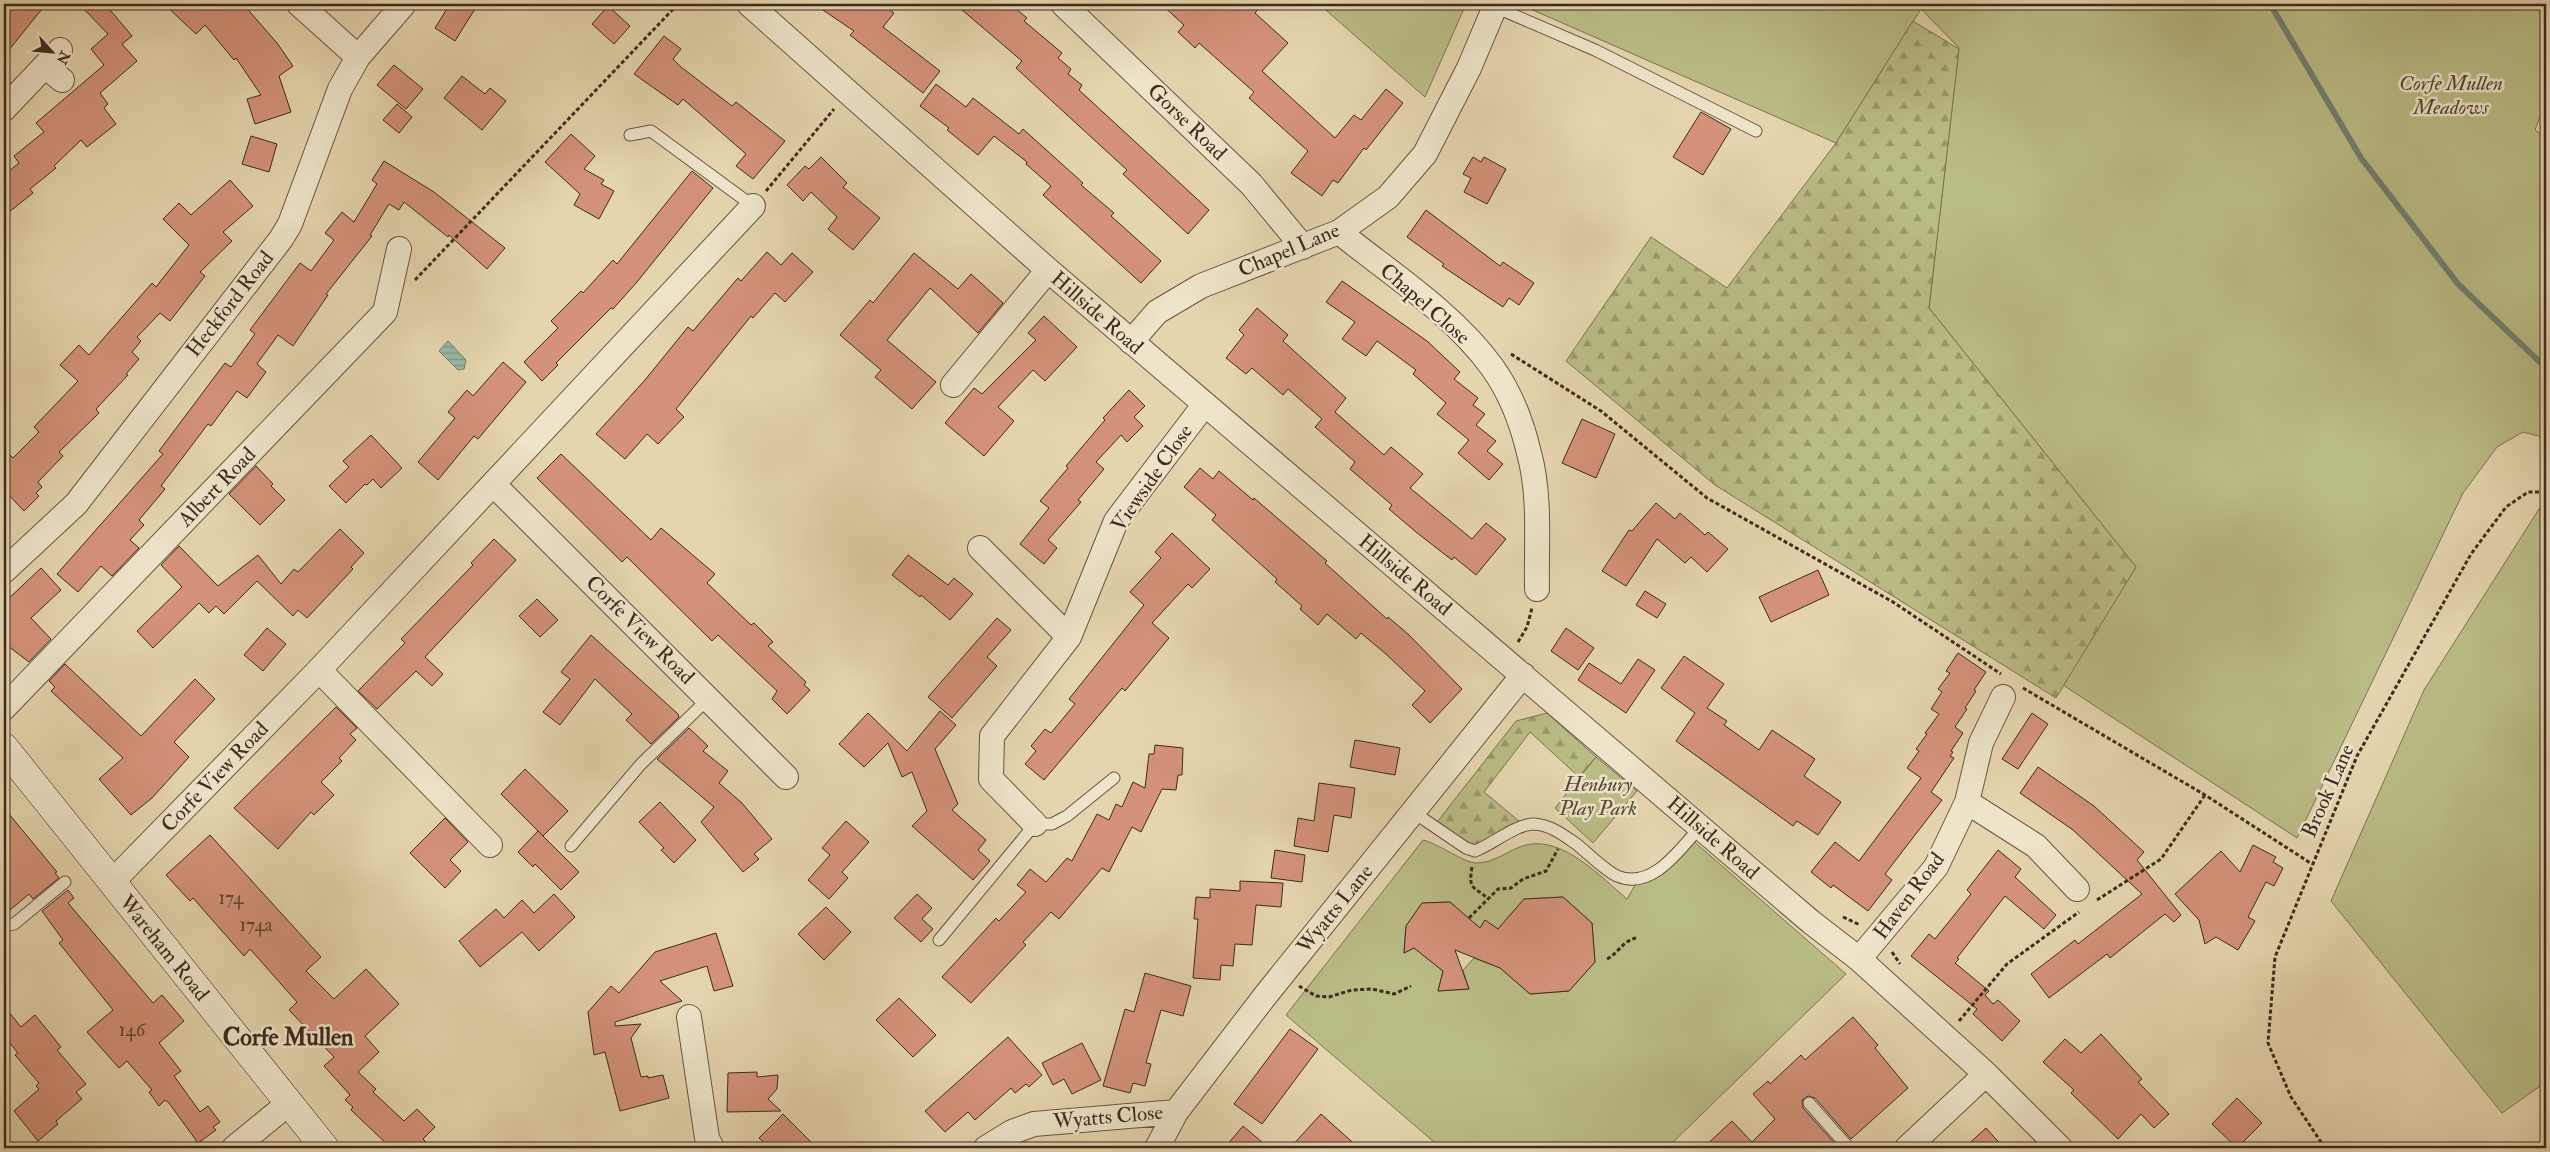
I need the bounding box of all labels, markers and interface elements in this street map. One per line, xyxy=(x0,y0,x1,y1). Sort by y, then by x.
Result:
north arrow xyxy=(28,28,78,78)
text: N xyxy=(53,47,74,68)
park label: Corfe Mullen Meadows xyxy=(2399,70,2503,121)
street label: Gorse Road xyxy=(1142,78,1233,167)
street label: Chapel Lane xyxy=(1234,216,1344,283)
street label: Heckford Road xyxy=(180,245,280,362)
street label: Chapel Close xyxy=(1374,257,1476,351)
street label: Hillside Road xyxy=(1045,266,1149,361)
street label: Viewside Close xyxy=(1105,419,1199,537)
street label: Albert Road xyxy=(172,441,262,533)
street label: Hillside Road xyxy=(1353,528,1458,622)
street label: Corfe View Road xyxy=(580,570,701,691)
street label: Corfe View Road xyxy=(155,716,275,838)
street label: Brook Lane xyxy=(2295,740,2361,842)
park label: Henbury Play Park xyxy=(1558,771,1637,822)
street label: Hillside Road xyxy=(1661,791,1765,886)
street label: Haven Road xyxy=(1867,846,1951,945)
street label: Wyatts Lane xyxy=(1290,859,1379,960)
house number: 174 xyxy=(218,886,244,910)
street label: Wareham Road xyxy=(112,889,215,1007)
house number: 174a xyxy=(239,913,273,937)
house number: 146 xyxy=(119,1018,147,1042)
district label: Corfe Mullen xyxy=(223,1022,354,1053)
street label: Wyatts Close xyxy=(1051,1099,1164,1135)

